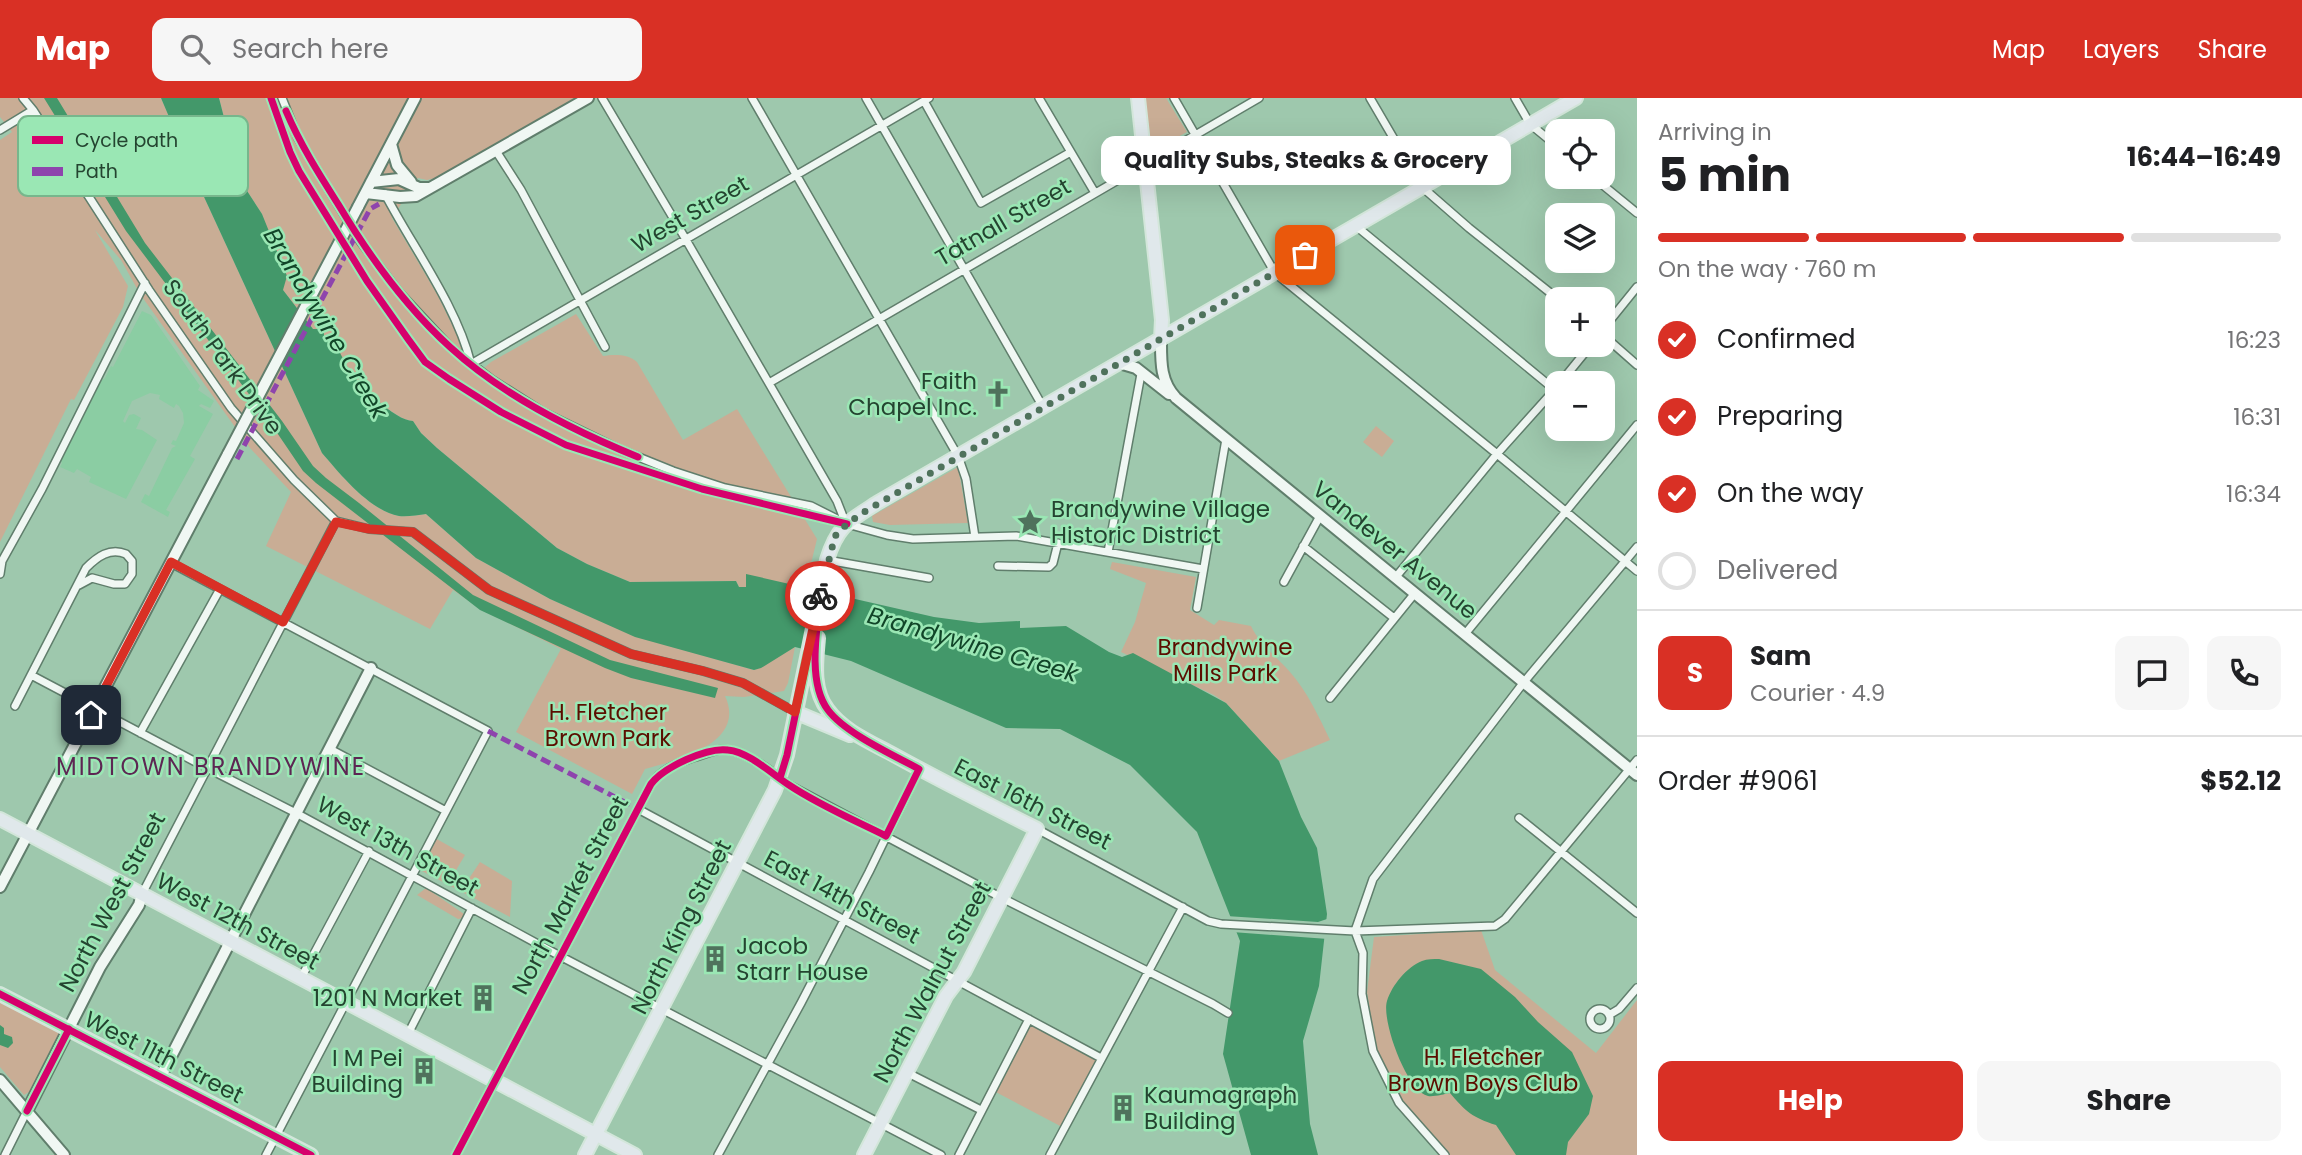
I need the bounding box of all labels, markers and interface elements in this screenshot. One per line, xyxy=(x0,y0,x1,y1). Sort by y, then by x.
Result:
search box xyxy=(152,18,642,81)
text: Map xyxy=(35,25,110,72)
icon: search xyxy=(176,30,214,68)
text: Search here xyxy=(232,31,389,67)
text: Map xyxy=(1992,33,2045,66)
text: Layers xyxy=(2083,33,2159,66)
text: Share xyxy=(2197,33,2267,66)
legend xyxy=(18,116,248,196)
text: Arriving in xyxy=(1658,116,1772,148)
map controls xyxy=(1545,119,1615,441)
button: locate xyxy=(1545,119,1615,189)
text: Cycle path xyxy=(75,127,178,154)
callout: Quality Subs, Steaks & Grocery xyxy=(1100,136,1510,185)
text: 16:44–16:49 xyxy=(2127,139,2281,175)
text: 5 min xyxy=(1658,143,1791,207)
text: Quality Subs, Steaks & Grocery xyxy=(1124,144,1488,176)
text: Path xyxy=(75,158,118,185)
street label: West Street xyxy=(625,167,755,261)
street label: Tatnall Street xyxy=(929,170,1077,274)
button: layers xyxy=(1545,203,1615,273)
water label: Brandywine Creek xyxy=(256,221,397,426)
pin xyxy=(1275,225,1335,285)
icon: bag xyxy=(1286,236,1324,274)
text: On the way · 760 m xyxy=(1658,253,1876,285)
street label: South Park Drive xyxy=(156,273,290,441)
button: + xyxy=(1545,287,1615,357)
icon: check xyxy=(1658,321,1696,359)
text: Confirmed xyxy=(1717,321,1855,357)
text: 16:23 xyxy=(2227,324,2281,356)
place label: Faith Chapel Inc. xyxy=(848,365,977,423)
button: − xyxy=(1545,371,1615,441)
church icon: Faith Chapel Inc. xyxy=(983,379,1013,409)
icon: check xyxy=(1658,398,1696,436)
text: Preparing xyxy=(1717,398,1843,434)
text: 16:31 xyxy=(2233,401,2281,433)
street label: Vandever Avenue xyxy=(1306,473,1484,627)
icon: check xyxy=(1658,475,1696,513)
text: On the way xyxy=(1717,475,1864,511)
text: 16:34 xyxy=(2226,478,2281,510)
place label: Brandywine Village Historic District xyxy=(1051,493,1270,551)
place icon: Brandywine Village Historic District xyxy=(1015,507,1045,537)
text: Delivered xyxy=(1717,552,1838,588)
courier xyxy=(785,561,855,631)
icon: bike xyxy=(801,577,839,615)
water label: Brandywine Creek xyxy=(864,598,1084,690)
park label: Brandywine Mills Park xyxy=(1158,631,1292,689)
button: chat xyxy=(2115,636,2189,710)
button: phone xyxy=(2207,636,2281,710)
text: Sam xyxy=(1750,638,1811,674)
text: S xyxy=(1687,655,1703,691)
text: Courier · 4.9 xyxy=(1750,677,1885,709)
pin xyxy=(61,685,121,745)
icon: home xyxy=(72,696,110,734)
park label: H. Fletcher Brown Park xyxy=(545,696,671,754)
district label: MIDTOWN BRANDYWINE xyxy=(56,750,366,783)
street label: East 16th Street xyxy=(949,751,1117,857)
text: Order #9061 xyxy=(1658,763,1818,799)
text: $52.12 xyxy=(2200,763,2281,799)
street label: West 13th Street xyxy=(311,788,485,904)
street label: North Market Street xyxy=(504,790,636,1000)
street label: North West Street xyxy=(51,807,173,997)
street label: North King Street xyxy=(623,834,739,1020)
street label: East 14th Street xyxy=(758,842,926,952)
street label: West 12th Street xyxy=(151,865,325,977)
street label: North Walnut Street xyxy=(865,876,999,1088)
place label: Jacob Starr House xyxy=(736,930,868,988)
building icon: Jacob Starr House xyxy=(700,944,730,974)
place label: 1201 N Market xyxy=(313,982,462,1014)
building icon: 1201 N Market xyxy=(468,983,498,1013)
street label: West 11th Street xyxy=(79,1003,249,1111)
park label: H. Fletcher Brown Boys Club xyxy=(1388,1041,1578,1099)
place label: I M Pei Building xyxy=(311,1042,403,1100)
building icon: I M Pei Building xyxy=(409,1056,439,1086)
button: Help xyxy=(1658,1061,1963,1141)
button: Share xyxy=(1977,1061,2281,1141)
place label: Kaumagraph Building xyxy=(1144,1079,1297,1137)
building icon: Kaumagraph Building xyxy=(1108,1093,1138,1123)

